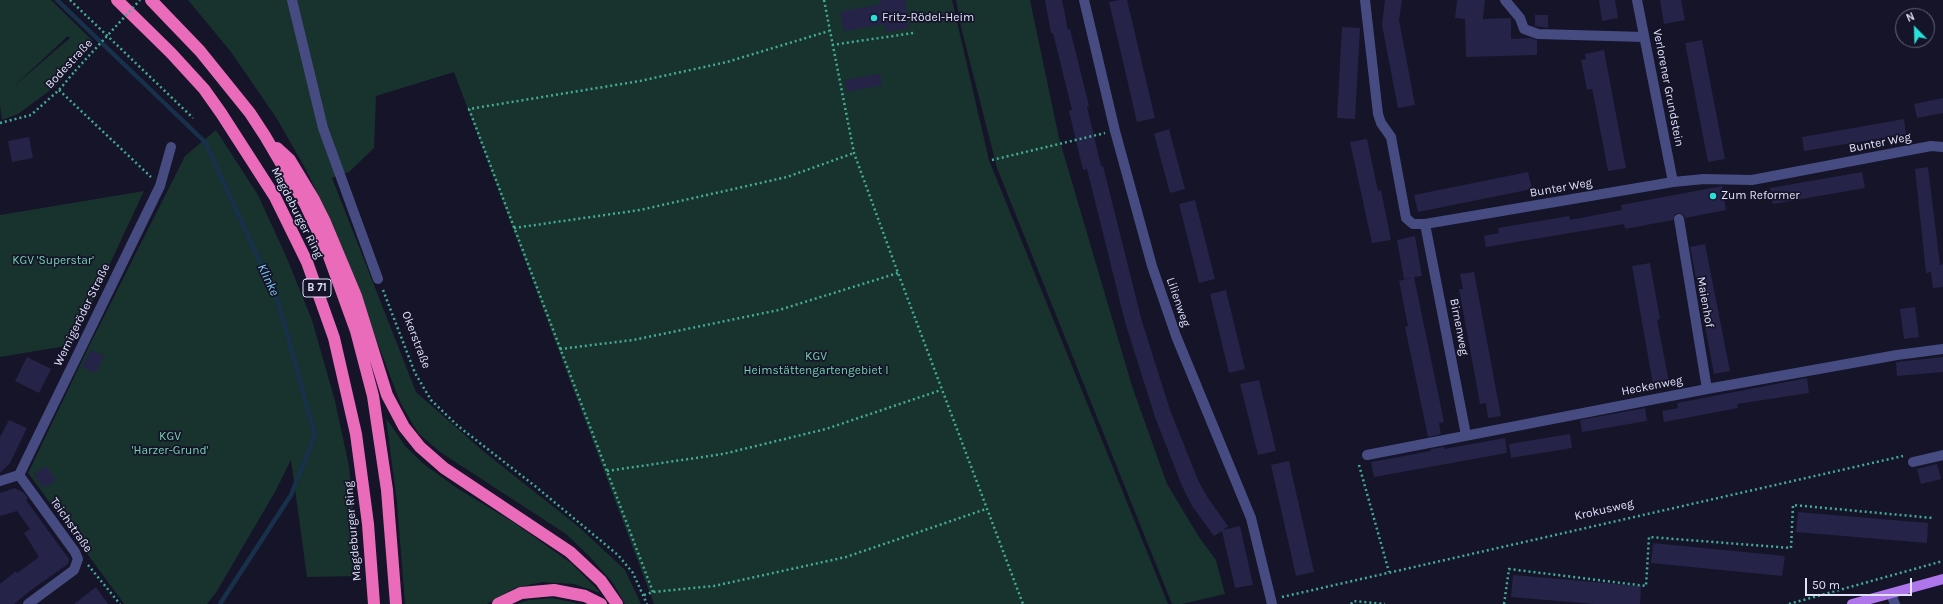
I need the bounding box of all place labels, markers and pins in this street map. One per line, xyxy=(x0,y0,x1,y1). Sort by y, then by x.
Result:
place label: Fritz-Rödel-Heim xyxy=(882,11,974,25)
marker: Fritz-Rödel-Heim xyxy=(869,13,879,23)
place label: Zum Reformer xyxy=(1721,189,1800,203)
marker: Zum Reformer xyxy=(1708,191,1718,201)

